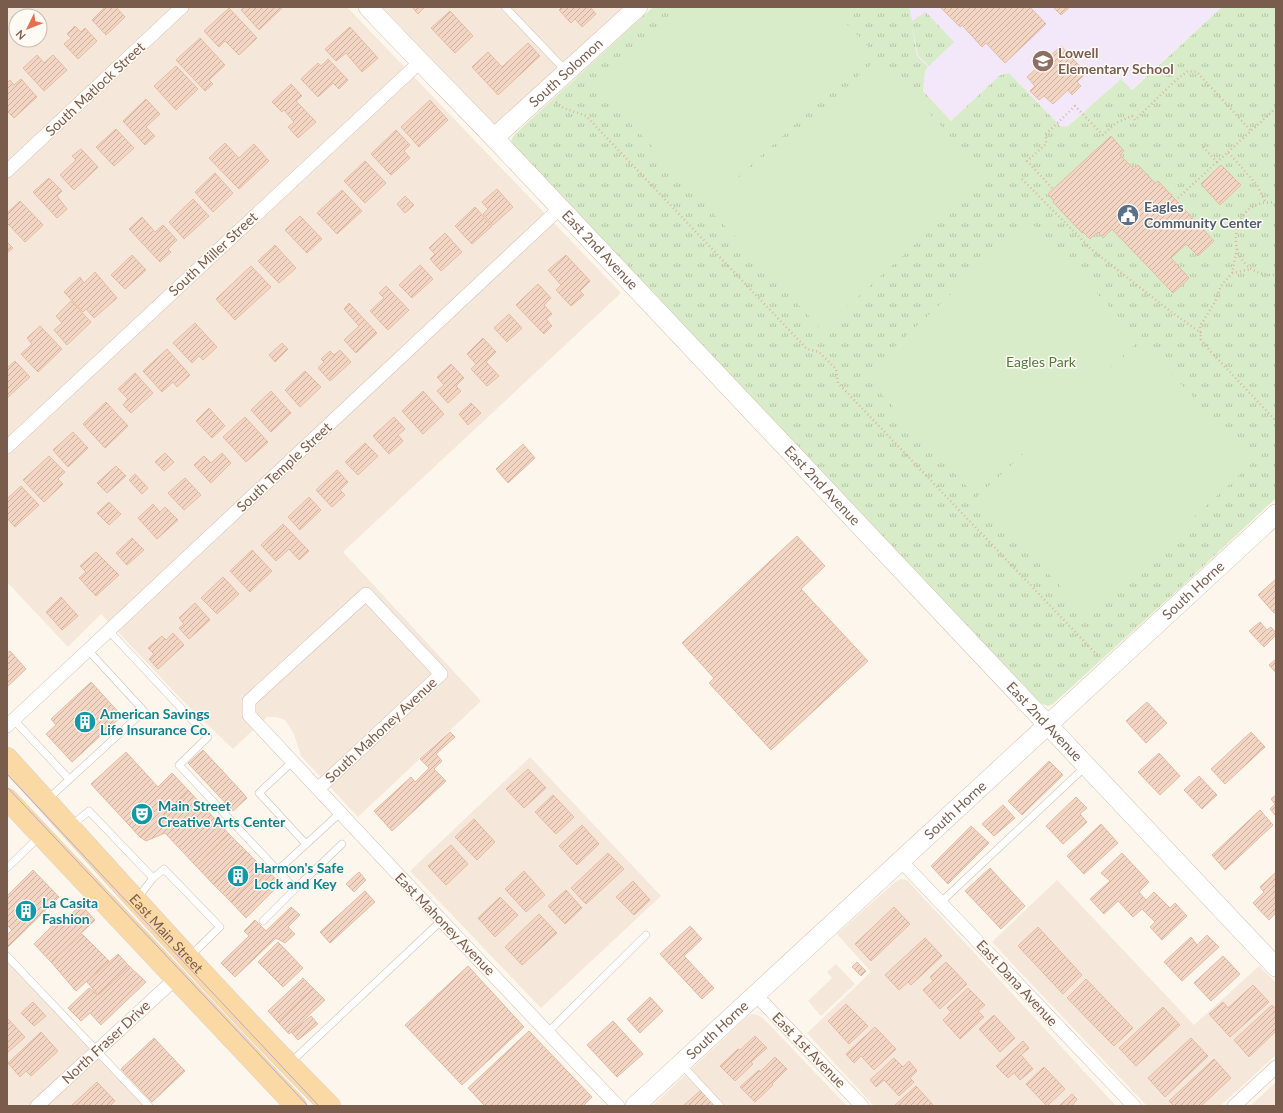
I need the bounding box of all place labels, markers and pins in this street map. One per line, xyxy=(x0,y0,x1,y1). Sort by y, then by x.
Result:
place label: Lowell Elementary School xyxy=(1058,44,1174,77)
school or university icon: Lowell Elementary School xyxy=(1030,48,1056,74)
place label: Eagles Community Center xyxy=(1144,198,1263,231)
public building icon: Eagles Community Center xyxy=(1115,202,1141,228)
place label: American Savings Life Insurance Co. xyxy=(99,705,211,738)
building icon: American Savings Life Insurance Co. xyxy=(72,709,98,735)
place label: Main Street Creative Arts Center xyxy=(158,797,286,830)
theatre icon: Main Street Creative Arts Center xyxy=(129,801,155,827)
place label: Harmon's Safe Lock and Key xyxy=(254,859,344,892)
building icon: Harmon's Safe Lock and Key xyxy=(225,863,251,889)
place label: La Casita Fashion xyxy=(42,894,98,927)
building icon: La Casita Fashion xyxy=(13,898,39,924)

